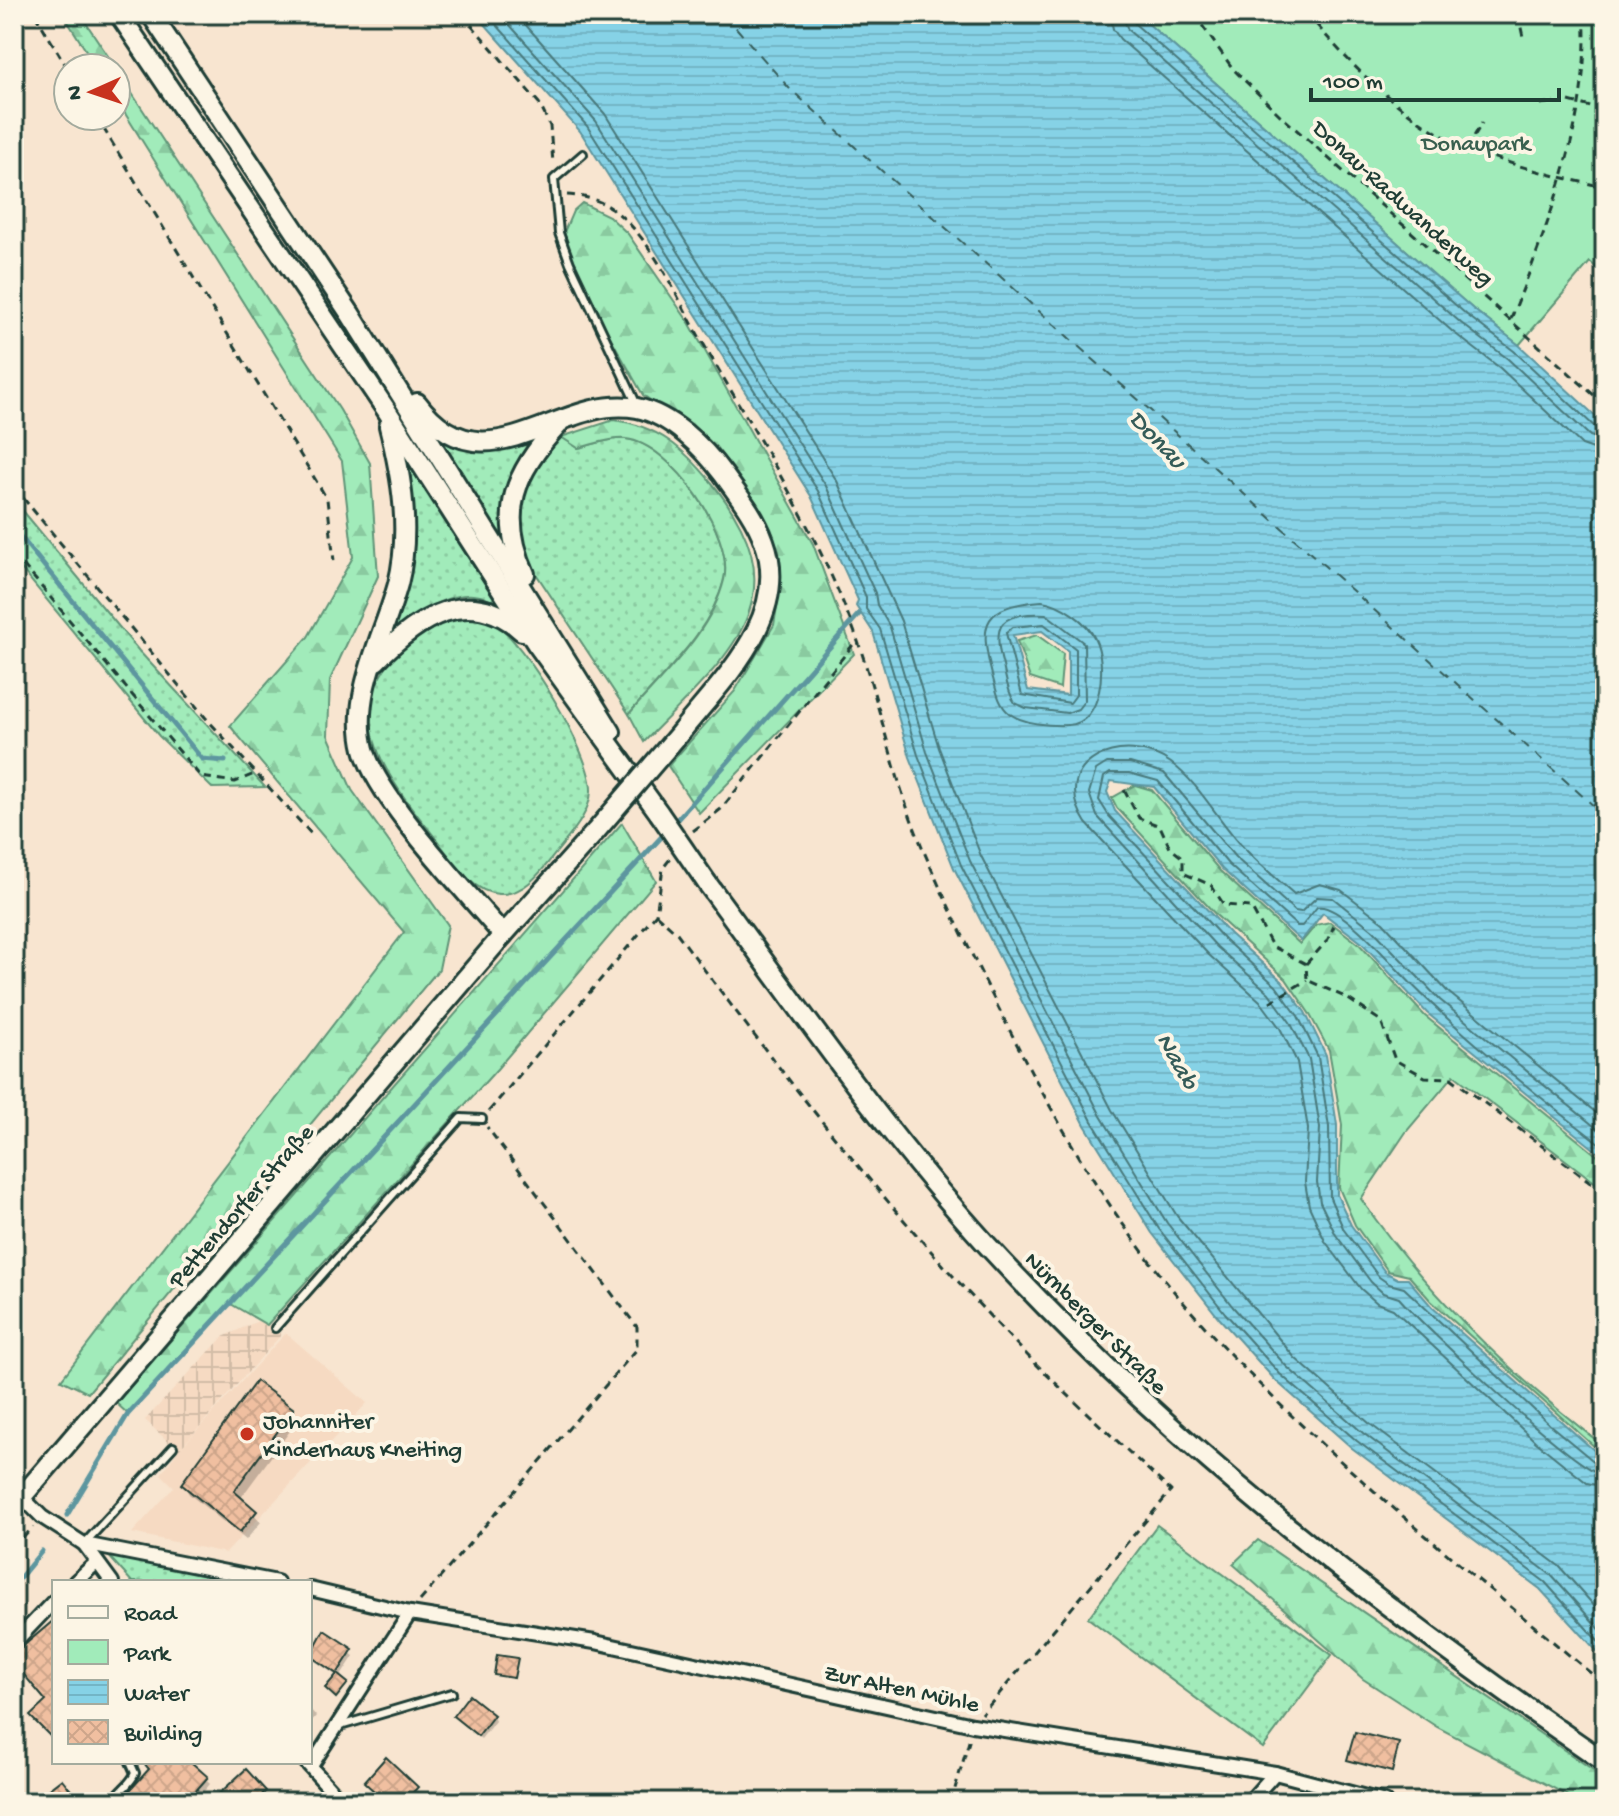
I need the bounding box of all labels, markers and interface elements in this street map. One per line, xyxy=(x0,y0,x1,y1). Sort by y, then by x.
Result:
north arrow xyxy=(52,52,132,132)
scale bar xyxy=(1311,52,1559,102)
text: 100 m xyxy=(1322,69,1383,98)
text: N xyxy=(63,85,89,101)
street label: Donau-Radwanderweg xyxy=(1303,114,1498,294)
park label: Donaupark xyxy=(1420,131,1533,160)
water label: Donau xyxy=(1120,405,1192,478)
water label: Naab xyxy=(1147,1029,1204,1097)
street label: Pettendorfer Straße xyxy=(163,1119,322,1296)
street label: Nürnberger Straße xyxy=(1017,1247,1173,1402)
place label: Johanniter Kinderhaus Kneiting xyxy=(263,1409,462,1466)
marker: Johanniter Kinderhaus Kneiting xyxy=(238,1425,256,1443)
legend xyxy=(52,1580,312,1764)
text: Road xyxy=(124,1601,178,1630)
text: Park xyxy=(123,1641,172,1670)
street label: Zur Alten Mühle xyxy=(821,1660,982,1721)
text: Water xyxy=(124,1681,191,1710)
text: Building xyxy=(123,1721,202,1750)

